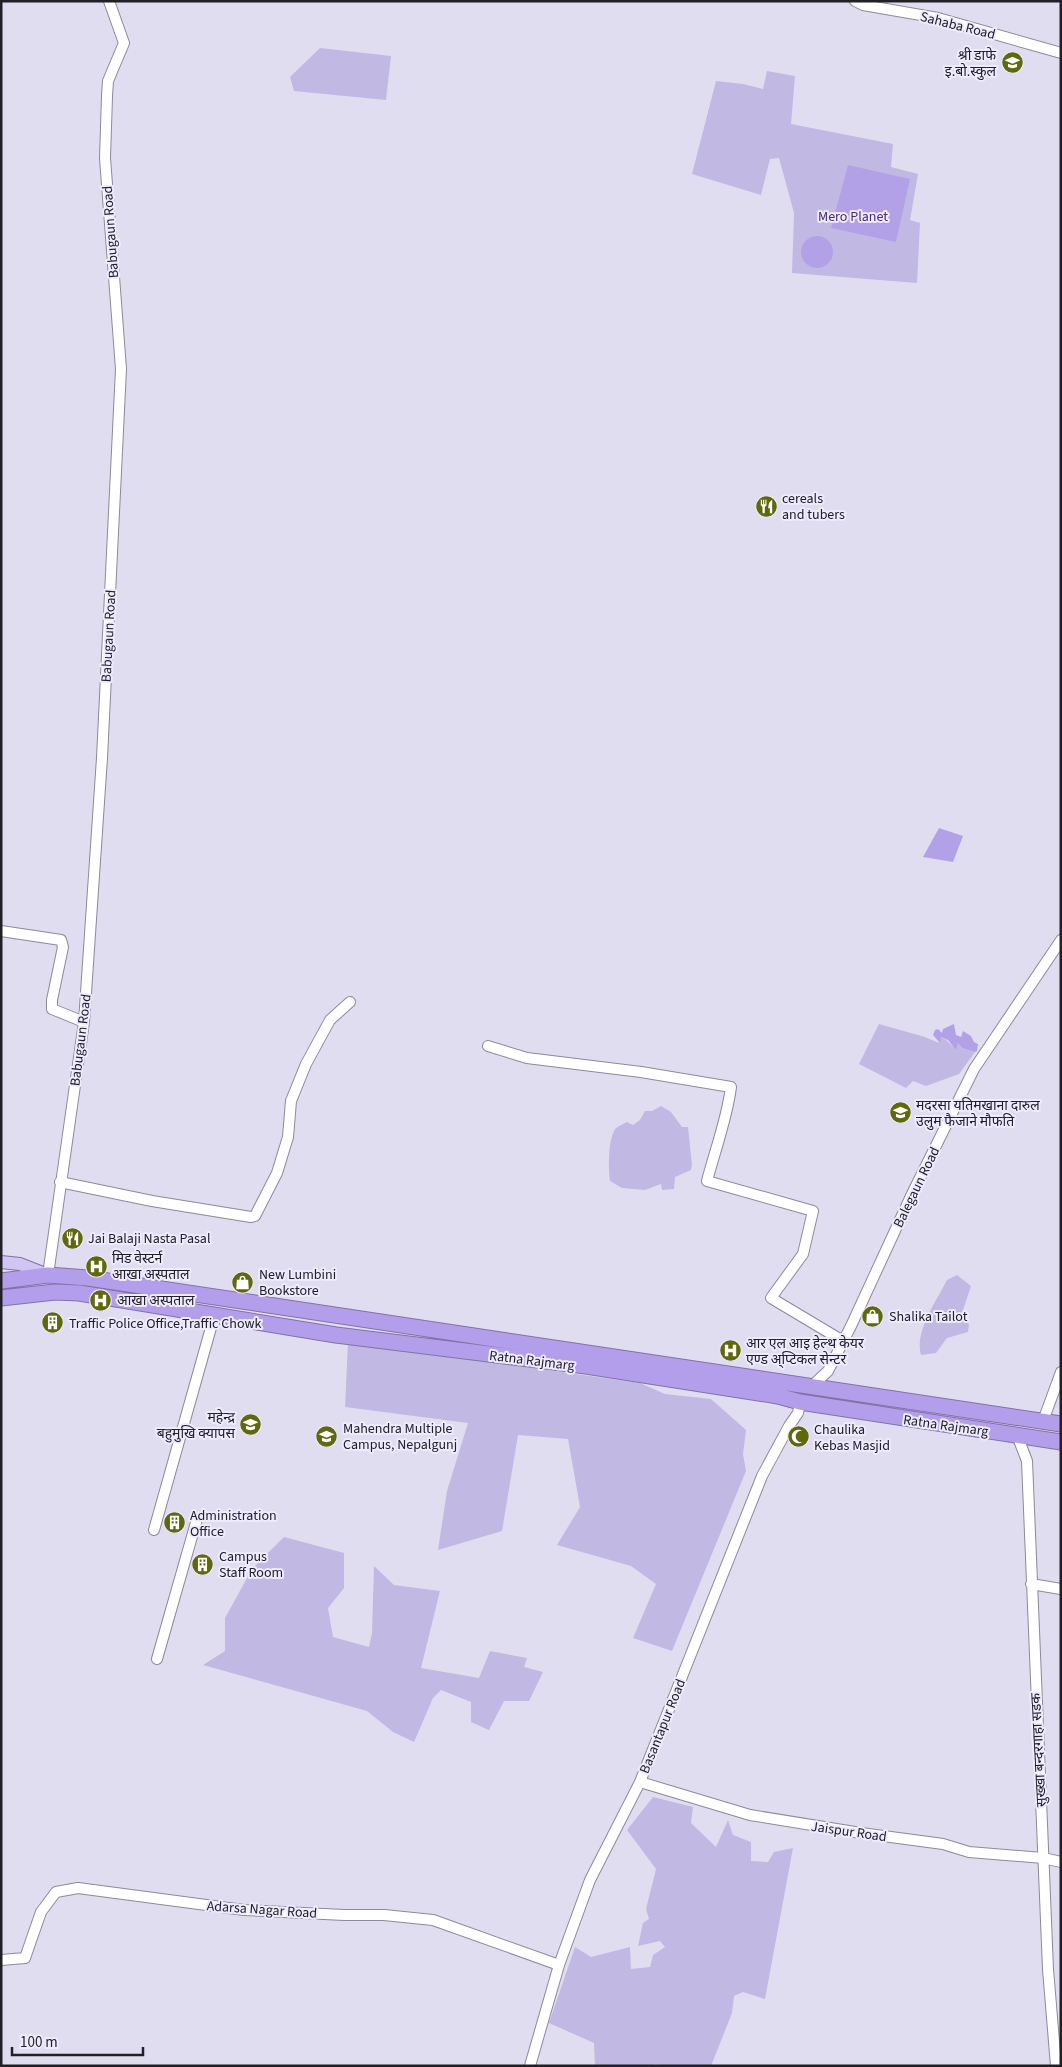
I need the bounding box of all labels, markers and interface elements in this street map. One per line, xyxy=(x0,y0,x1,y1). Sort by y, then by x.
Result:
street label: Sahaba Road xyxy=(918,7,997,45)
place label: श्री डाफे इ.बाे.स्कुल xyxy=(945,46,997,82)
school or university icon: श्री डाफे इ.बाे.स्कुल xyxy=(1000,51,1024,75)
street label: Babugaun Road xyxy=(98,185,124,279)
park label: Mero Planet xyxy=(818,207,888,227)
place label: cereals and tubers xyxy=(782,489,845,525)
restaurant icon: cereals and tubers xyxy=(754,494,778,518)
street label: Babugaun Road xyxy=(97,589,121,683)
street label: Babugaun Road xyxy=(65,993,97,1087)
place label: मदरसा यतिमखाना दारुल उलुम फैजाने माैफति xyxy=(916,1096,1040,1132)
school or university icon: मदरसा यतिमखाना दारुल उलुम फैजाने माैफति xyxy=(888,1101,912,1125)
street label: Balegaun Road xyxy=(889,1144,945,1231)
restaurant icon: Jai Balaji Nasta Pasal xyxy=(60,1226,84,1250)
place label: Jai Balaji Nasta Pasal xyxy=(88,1229,211,1249)
place label: मिड वेस्टर्न आखा अस्पताल xyxy=(112,1249,190,1285)
hospital icon: मिड वेस्टर्न आखा अस्पताल xyxy=(84,1254,108,1278)
place label: New Lumbini Bookstore xyxy=(259,1265,336,1301)
shop icon: New Lumbini Bookstore xyxy=(231,1270,255,1294)
hospital icon: आखा अस्पताल xyxy=(89,1288,113,1312)
place label: आखा अस्पताल xyxy=(117,1291,195,1311)
shop icon: Shalika Tailot xyxy=(861,1304,885,1328)
place label: Shalika Tailot xyxy=(889,1307,968,1327)
building icon: Traffic Police Office,Traffic Chowk xyxy=(41,1311,65,1335)
place label: Traffic Police Office,Traffic Chowk xyxy=(69,1314,261,1334)
place label: आर एल आइ हेल्थ केयर एण्ड अ्प्टिकल सेन्टर xyxy=(746,1334,864,1370)
hospital icon: आर एल आइ हेल्थ केयर एण्ड अ्प्टिकल सेन्टर xyxy=(718,1339,742,1363)
street label: Ratna Rajmarg xyxy=(488,1346,576,1376)
place label: महेन्द्र बहुमुखि क्यापस xyxy=(157,1408,236,1444)
street label: Ratna Rajmarg xyxy=(902,1410,990,1442)
school or university icon: महेन्द्र बहुमुखि क्यापस xyxy=(239,1413,263,1437)
place label: Mahendra Multiple Campus, Nepalgunj xyxy=(343,1419,457,1455)
place label: Chaulika Kebas Masjid xyxy=(814,1420,890,1456)
school or university icon: Mahendra Multiple Campus, Nepalgunj xyxy=(315,1424,339,1448)
mosque icon: Chaulika Kebas Masjid xyxy=(786,1425,810,1449)
place label: Administration Office xyxy=(190,1506,277,1542)
building icon: Administration Office xyxy=(162,1511,186,1535)
place label: Campus Staff Room xyxy=(219,1547,283,1583)
building icon: Campus Staff Room xyxy=(191,1552,215,1576)
street label: Basantapur Road xyxy=(635,1676,691,1777)
street label: सुख्खा बन्दरगाहा सडक xyxy=(1026,1692,1052,1807)
street label: Jaispur Road xyxy=(810,1817,888,1847)
street label: Adarsa Nagar Road xyxy=(206,1896,318,1924)
scale bar xyxy=(12,2024,144,2056)
text: 100 m xyxy=(20,2032,58,2053)

